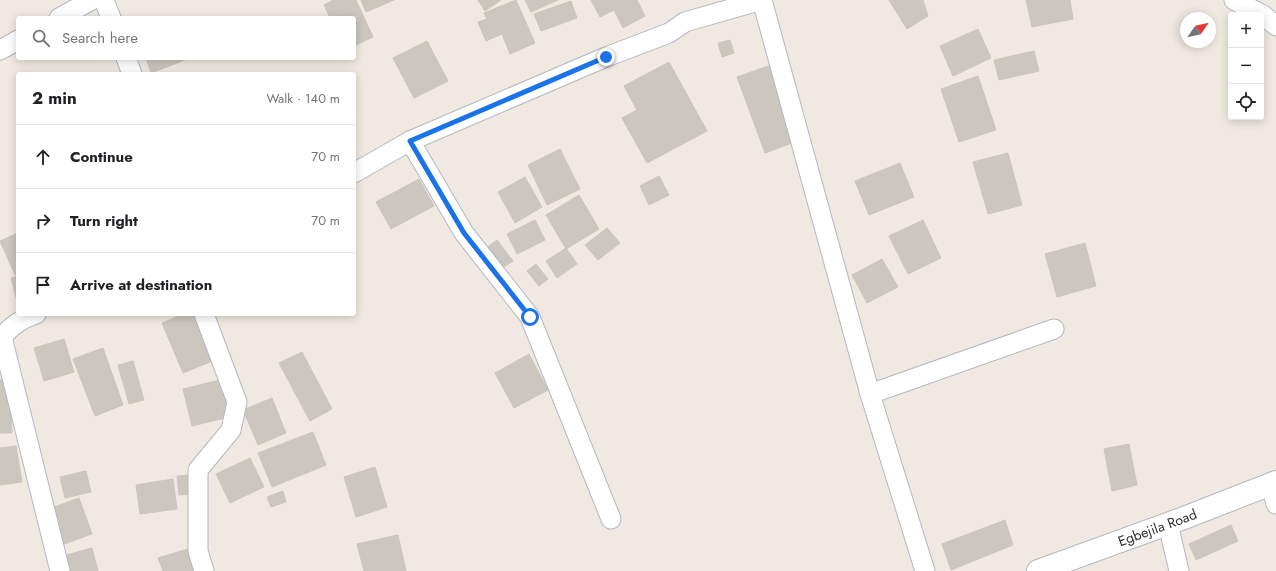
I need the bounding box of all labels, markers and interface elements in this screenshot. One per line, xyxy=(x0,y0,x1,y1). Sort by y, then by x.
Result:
north arrow xyxy=(1180,12,1216,48)
map controls xyxy=(1228,12,1264,120)
button: + xyxy=(1228,12,1264,48)
search box xyxy=(16,16,356,60)
icon: search xyxy=(30,27,52,49)
text: Search here xyxy=(62,27,138,49)
route end xyxy=(597,48,615,66)
button: − xyxy=(1228,48,1264,84)
button: locate xyxy=(1228,84,1264,120)
text: 2 min xyxy=(32,86,77,110)
text: Walk · 140 m xyxy=(266,89,340,108)
icon: ahead xyxy=(32,146,54,168)
text: Continue xyxy=(70,146,133,168)
text: 70 m xyxy=(311,147,340,166)
icon: right xyxy=(32,210,54,232)
text: Turn right xyxy=(70,210,138,232)
text: 70 m xyxy=(311,211,340,230)
icon: arrive xyxy=(32,274,54,296)
text: Arrive at destination xyxy=(70,274,212,296)
route start xyxy=(521,308,539,326)
street label: Egbejila Road xyxy=(1115,504,1200,551)

